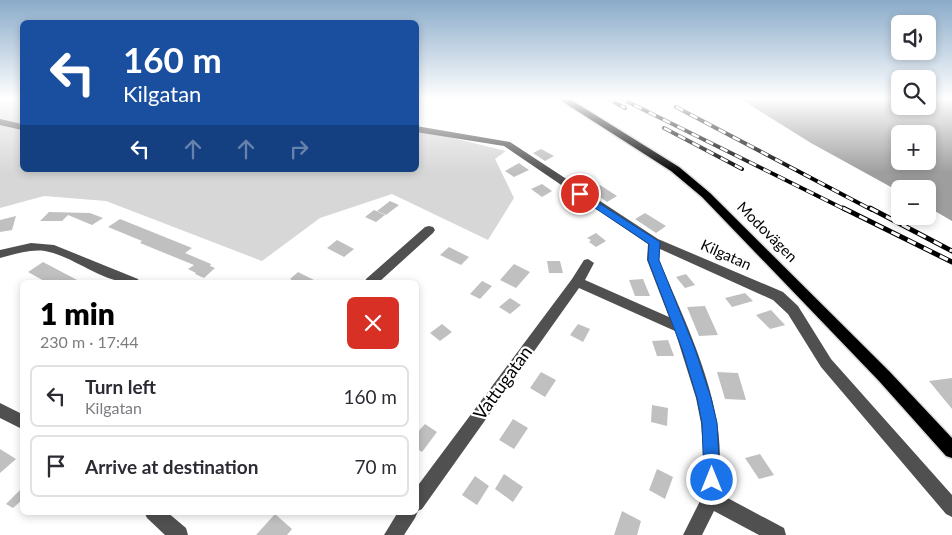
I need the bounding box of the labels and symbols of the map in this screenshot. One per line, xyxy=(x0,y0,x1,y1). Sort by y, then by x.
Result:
pin xyxy=(559,173,601,215)
street label: Modovägen xyxy=(734,197,802,265)
street label: Kilgatan xyxy=(698,235,754,273)
street label: Vattugatan xyxy=(468,341,536,424)
position arrow xyxy=(685,453,737,505)

